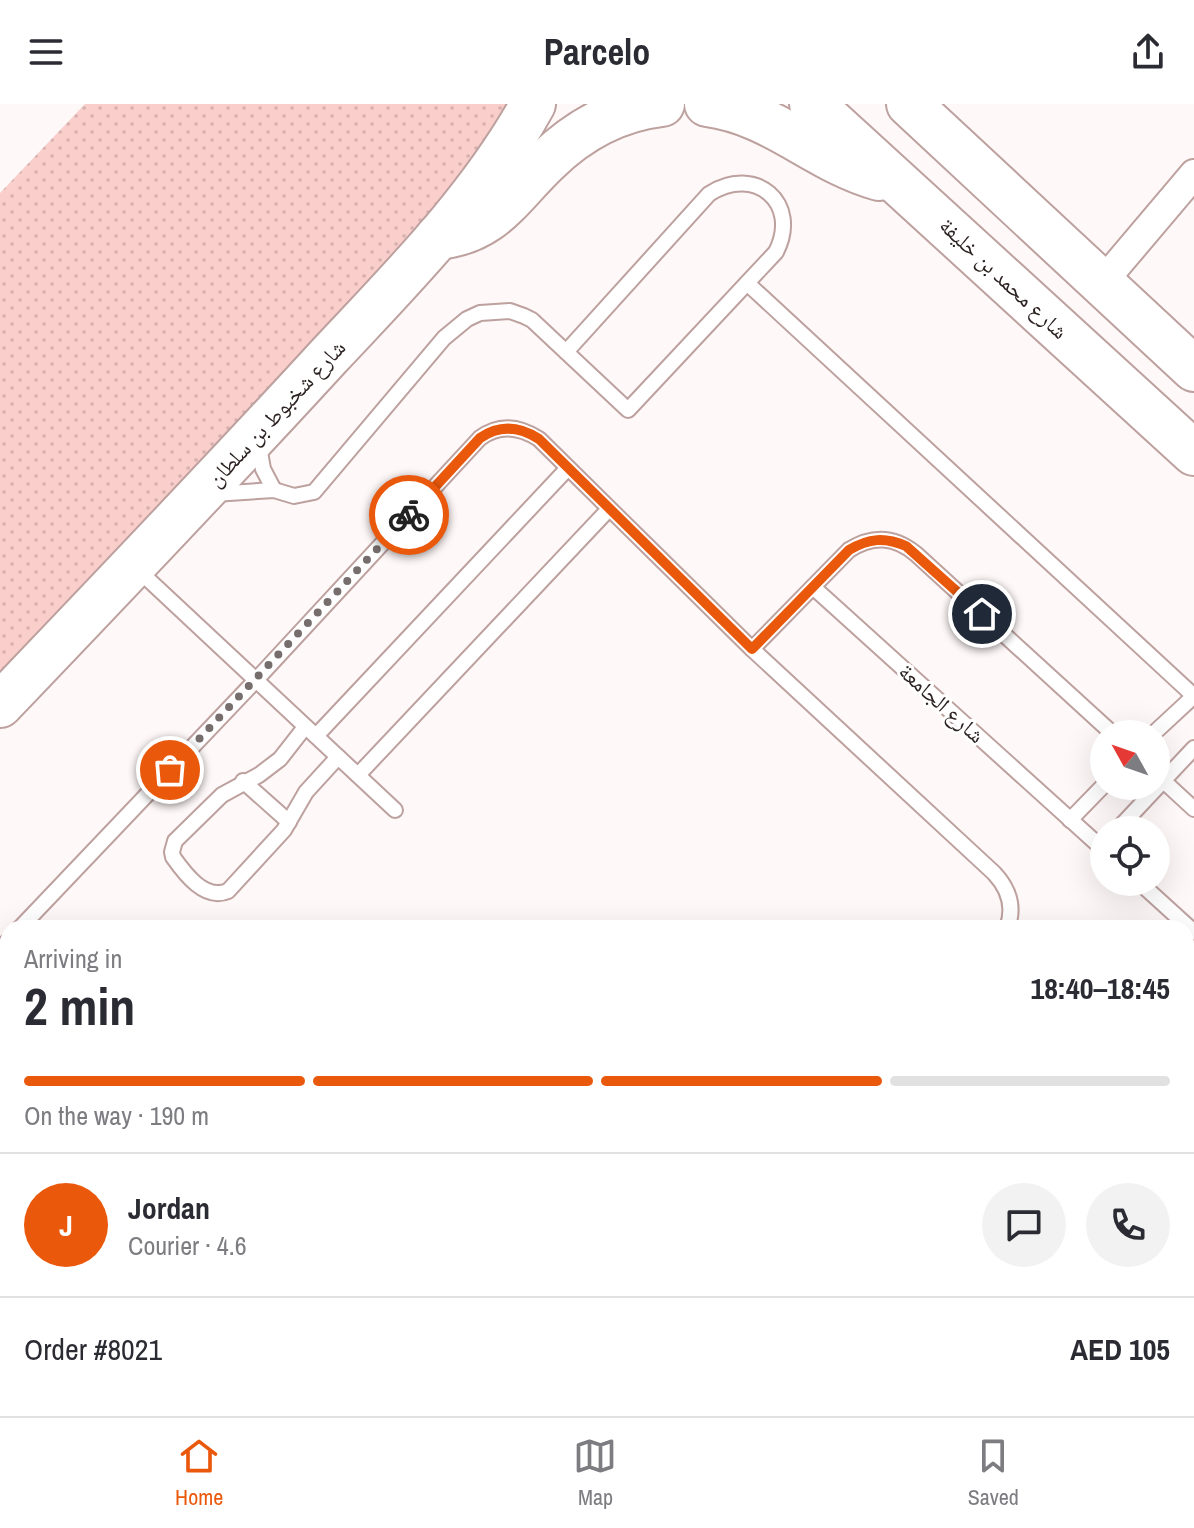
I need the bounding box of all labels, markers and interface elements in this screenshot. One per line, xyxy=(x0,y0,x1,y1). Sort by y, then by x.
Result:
text: Parcelo xyxy=(544,28,650,76)
icon: menu xyxy=(24,30,68,74)
icon: share xyxy=(1126,30,1170,74)
street label: شارع محمد بن خليفة xyxy=(933,211,1075,345)
street label: شارع شخبوط بن سلطان xyxy=(200,333,352,493)
courier xyxy=(369,475,449,555)
icon: bike xyxy=(387,493,431,537)
pin xyxy=(948,580,1016,648)
icon: home xyxy=(960,592,1004,636)
street label: شارع الجامعة xyxy=(893,656,991,750)
north arrow xyxy=(1090,720,1170,800)
map controls xyxy=(1090,720,1170,896)
pin xyxy=(136,736,204,804)
icon: bag xyxy=(148,748,192,792)
button: locate xyxy=(1090,816,1170,896)
text: Arriving in xyxy=(24,941,122,976)
text: 18:40–18:45 xyxy=(1031,968,1170,1008)
text: 2 min xyxy=(24,971,135,1041)
text: On the way · 190 m xyxy=(24,1098,209,1133)
button: chat xyxy=(982,1183,1066,1267)
button: phone xyxy=(1086,1183,1170,1267)
text: Jordan xyxy=(128,1188,210,1228)
text: J xyxy=(59,1205,73,1245)
text: Courier · 4.6 xyxy=(128,1228,247,1263)
text: Order #8021 xyxy=(24,1329,162,1369)
text: AED 105 xyxy=(1070,1329,1170,1369)
tab: Home xyxy=(175,1434,223,1512)
tab: Map xyxy=(573,1434,617,1512)
tab: Saved xyxy=(968,1434,1019,1512)

